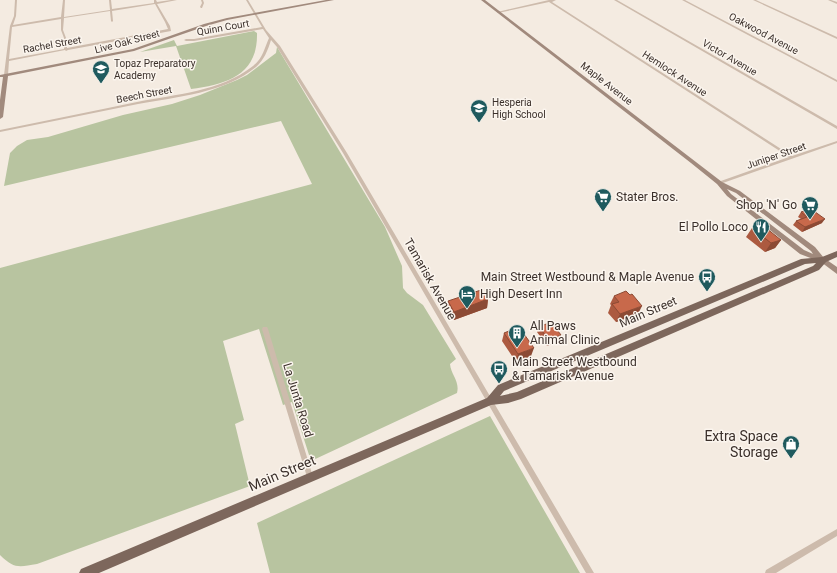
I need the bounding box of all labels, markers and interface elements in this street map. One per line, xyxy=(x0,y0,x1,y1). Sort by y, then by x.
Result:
street label: Oakwood Avenue xyxy=(727,10,800,56)
street label: Quinn Court xyxy=(196,17,250,38)
street label: Live Oak Street xyxy=(94,28,161,55)
street label: Rachel Street xyxy=(22,34,82,55)
street label: Victor Avenue xyxy=(700,37,759,78)
street label: Hemlock Avenue xyxy=(640,48,709,98)
place label: Topaz Preparatory Academy xyxy=(114,58,196,81)
school or university icon: Topaz Preparatory Academy xyxy=(91,59,111,84)
street label: Maple Avenue xyxy=(579,60,635,107)
street label: Beech Street xyxy=(115,84,173,105)
place label: Hesperia High School xyxy=(492,97,546,120)
school or university icon: Hesperia High School xyxy=(469,98,489,123)
street label: Juniper Street xyxy=(745,140,807,171)
supermarket icon: Stater Bros. xyxy=(593,187,613,212)
place label: Stater Bros. xyxy=(616,190,679,204)
supermarket icon: Shop 'N' Go xyxy=(800,195,820,220)
place label: Shop 'N' Go xyxy=(736,198,797,212)
restaurant icon: El Pollo Loco xyxy=(751,217,771,242)
place label: El Pollo Loco xyxy=(679,220,748,234)
street label: Tamarisk Avenue xyxy=(401,236,459,322)
bus stop icon: Main Street Westbound & Maple Avenue xyxy=(697,267,717,292)
place label: Main Street Westbound & Maple Avenue xyxy=(481,270,694,284)
hotel icon: High Desert Inn xyxy=(457,284,477,309)
place label: High Desert Inn xyxy=(480,287,562,301)
street label: Main Street xyxy=(617,294,679,330)
place label: All Paws Animal Clinic xyxy=(530,319,600,347)
building icon: All Paws Animal Clinic xyxy=(507,323,527,348)
place label: Main Street Westbound & Tamarisk Avenue xyxy=(512,355,637,383)
bus stop icon: Main Street Westbound & Tamarisk Avenue xyxy=(489,359,509,384)
street label: La Junta Road xyxy=(280,361,316,439)
place label: Extra Space Storage xyxy=(704,428,778,460)
shop icon: Extra Space Storage xyxy=(781,434,801,459)
street label: Main Street xyxy=(246,452,318,494)

